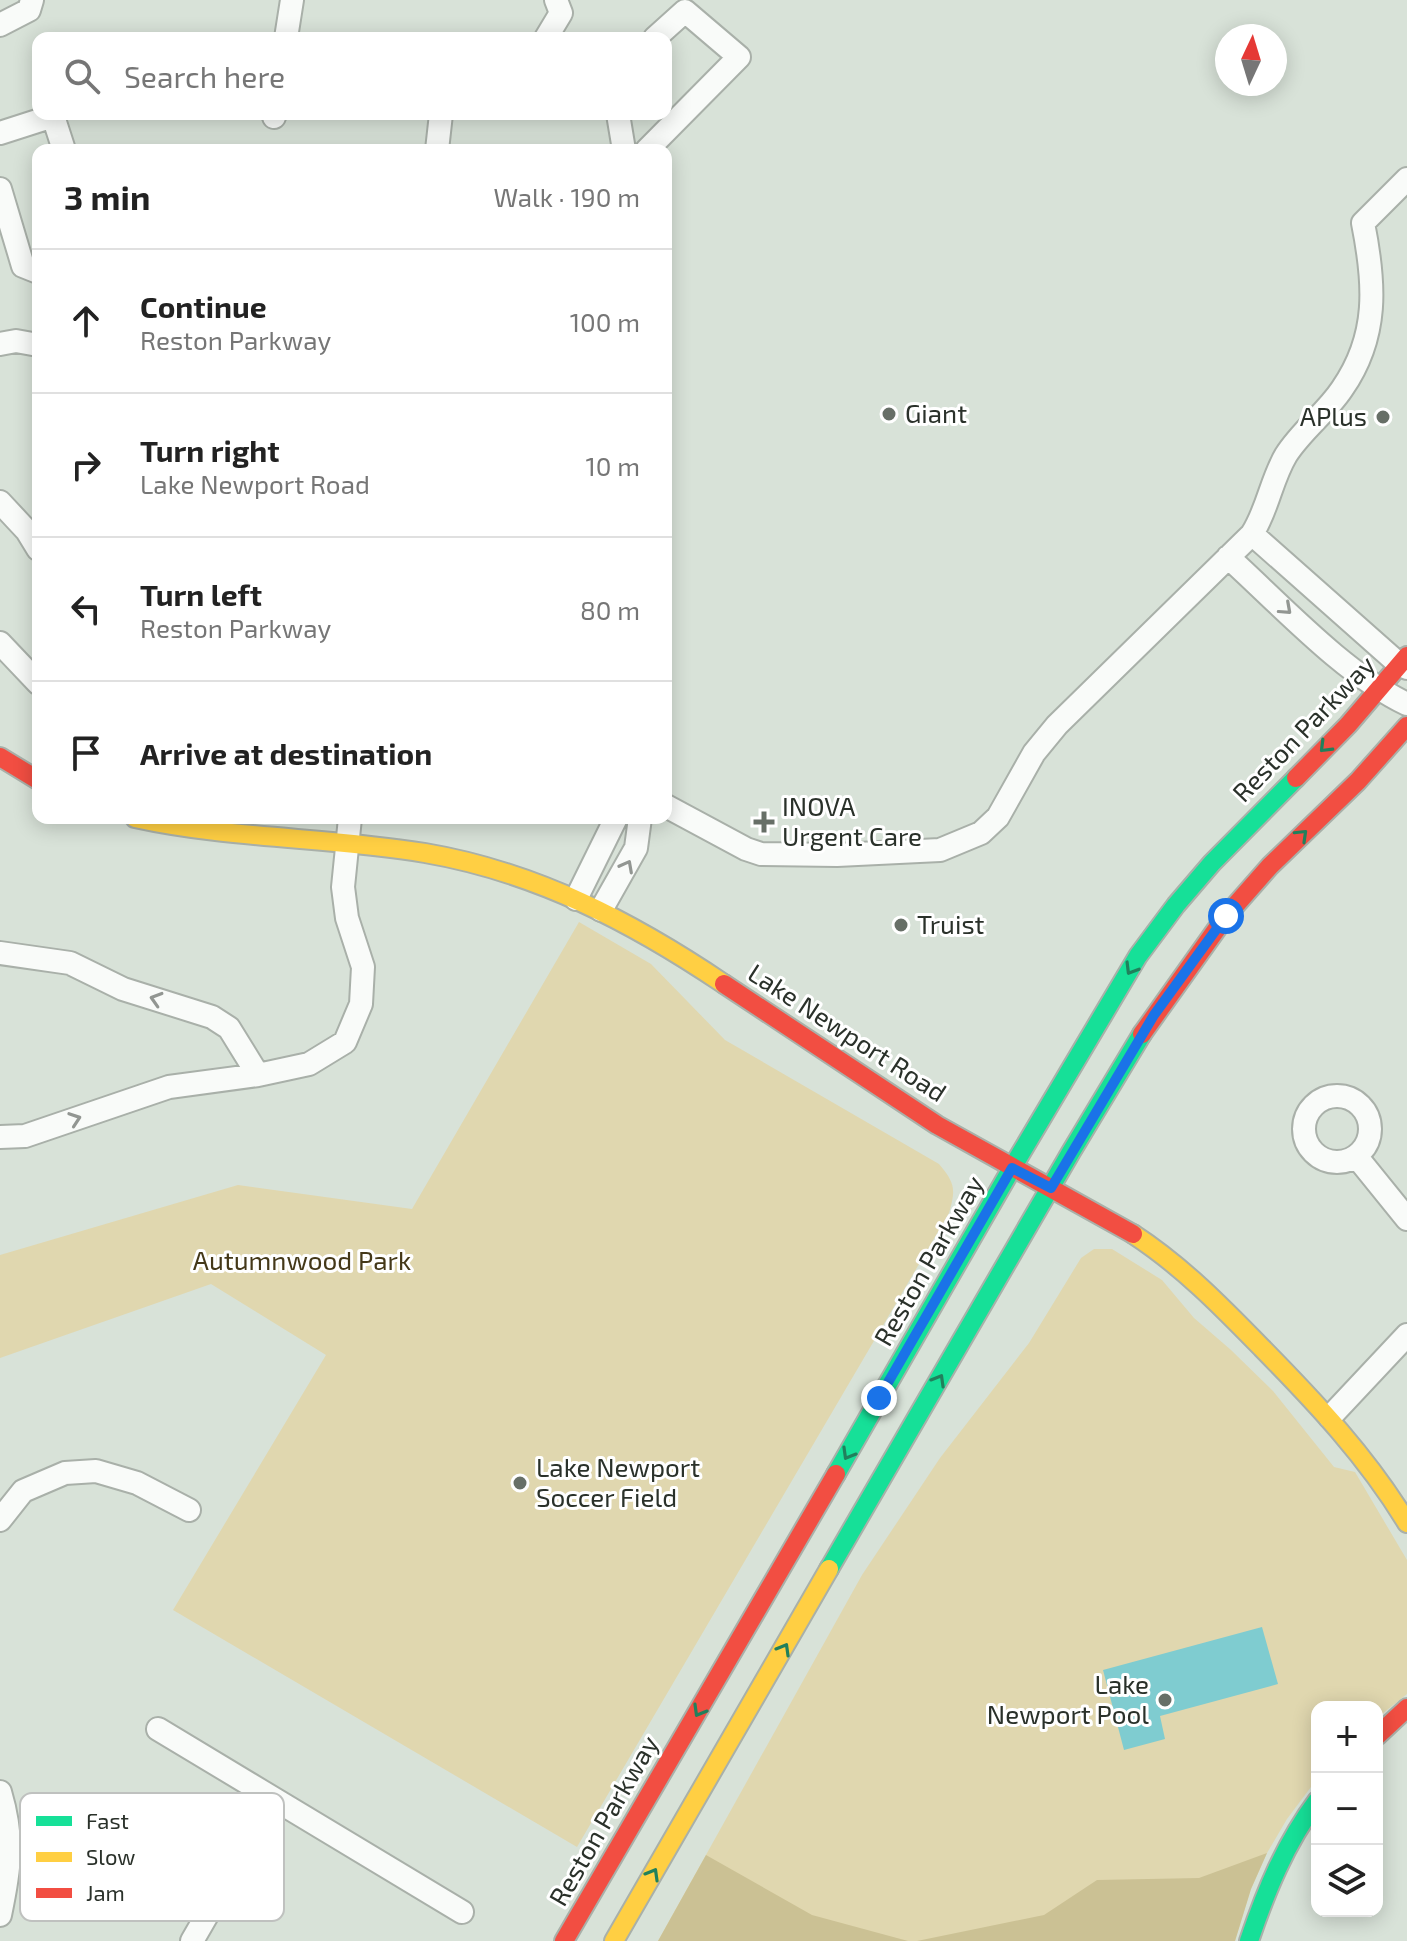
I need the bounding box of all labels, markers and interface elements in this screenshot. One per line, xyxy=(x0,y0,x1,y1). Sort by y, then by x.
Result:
north arrow xyxy=(1215,24,1287,96)
search box xyxy=(32,32,672,120)
icon: search xyxy=(60,54,104,98)
text: Search here xyxy=(124,58,285,94)
text: 3 min xyxy=(64,176,150,217)
text: Walk · 190 m xyxy=(493,181,640,212)
text: Continue xyxy=(140,288,267,324)
icon: ahead xyxy=(64,299,108,343)
text: 100 m xyxy=(570,306,640,337)
text: Reston Parkway xyxy=(140,324,331,355)
place label: Giant xyxy=(905,397,967,428)
place label: APlus xyxy=(1300,400,1367,431)
marker: Giant xyxy=(880,405,898,423)
marker: APlus xyxy=(1374,408,1392,426)
text: Turn right xyxy=(140,432,280,468)
icon: right xyxy=(64,443,108,487)
text: 10 m xyxy=(585,450,640,481)
text: Lake Newport Road xyxy=(140,468,370,499)
text: Turn left xyxy=(140,576,262,612)
icon: left xyxy=(64,587,108,631)
text: 80 m xyxy=(580,594,640,625)
one-way arrow xyxy=(1276,600,1291,614)
text: Reston Parkway xyxy=(140,612,331,643)
street label: Reston Parkway xyxy=(1225,648,1381,808)
icon: arrive xyxy=(64,731,108,775)
text: Arrive at destination xyxy=(140,735,432,771)
one-way arrow xyxy=(1320,738,1334,752)
place label: INOVA Urgent Care xyxy=(782,790,922,851)
marker: INOVA Urgent Care xyxy=(753,811,775,833)
one-way arrow xyxy=(1293,829,1307,844)
one-way arrow xyxy=(617,860,632,875)
route start xyxy=(1208,898,1244,934)
place label: Truist xyxy=(917,908,985,939)
marker: Truist xyxy=(892,916,910,934)
street label: Lake Newport Road xyxy=(743,956,953,1107)
one-way arrow xyxy=(1125,960,1141,975)
one-way arrow xyxy=(150,993,164,1009)
one-way arrow xyxy=(67,1112,81,1128)
street label: Reston Parkway xyxy=(866,1169,989,1351)
park label: Autumnwood Park xyxy=(193,1244,411,1275)
one-way arrow xyxy=(929,1374,945,1389)
route end xyxy=(861,1380,897,1416)
one-way arrow xyxy=(842,1445,858,1459)
place label: Lake Newport Soccer Field xyxy=(536,1451,700,1512)
marker: Lake Newport Soccer Field xyxy=(511,1474,529,1492)
one-way arrow xyxy=(774,1643,790,1658)
place label: Lake Newport Pool xyxy=(987,1668,1149,1729)
marker: Lake Newport Pool xyxy=(1156,1691,1174,1709)
map controls xyxy=(1311,1701,1383,1917)
button: + xyxy=(1311,1701,1383,1773)
one-way arrow xyxy=(693,1702,709,1717)
street label: Reston Parkway xyxy=(541,1729,664,1911)
button: − xyxy=(1311,1773,1383,1845)
legend xyxy=(20,1793,284,1921)
text: Fast xyxy=(86,1807,129,1833)
text: Slow xyxy=(86,1843,135,1869)
button: layers xyxy=(1311,1845,1383,1917)
one-way arrow xyxy=(643,1868,659,1882)
text: Jam xyxy=(86,1879,125,1905)

